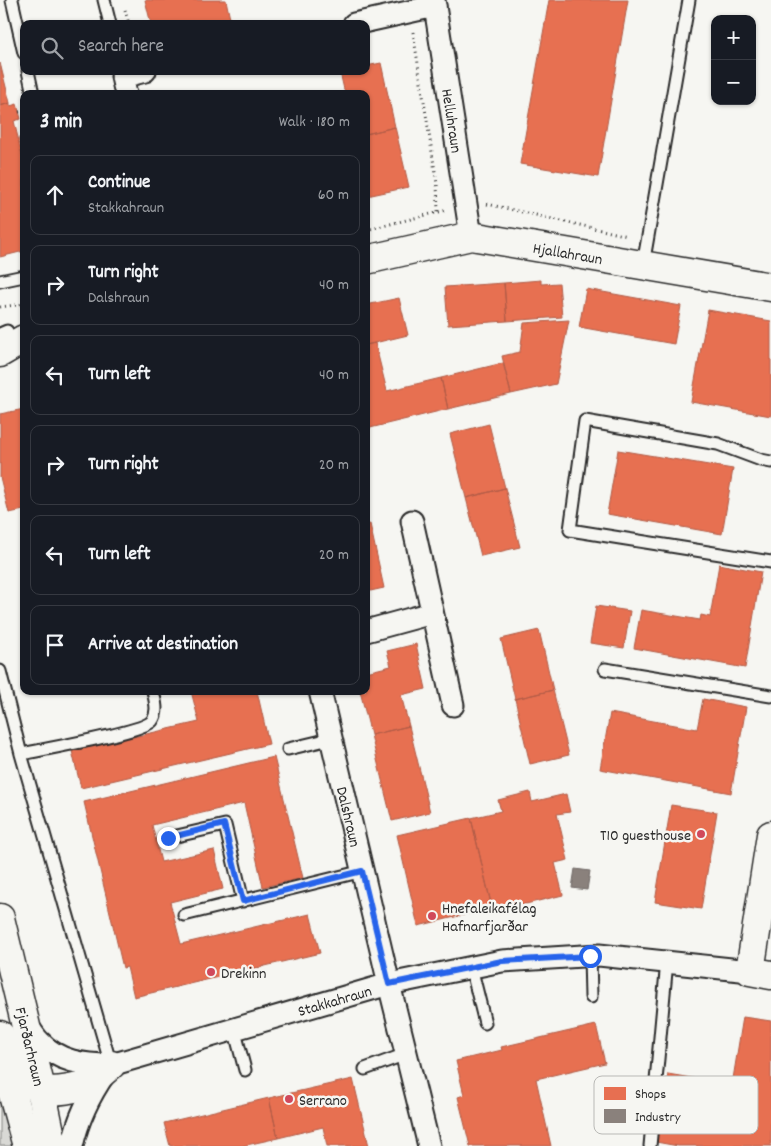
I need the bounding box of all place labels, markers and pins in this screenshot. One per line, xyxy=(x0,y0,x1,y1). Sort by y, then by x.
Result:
place label: T10 guesthouse xyxy=(600,825,691,848)
marker: T10 guesthouse xyxy=(695,828,707,840)
place label: Hnefaleikafélag Hafnarfjarðar xyxy=(442,898,536,939)
marker: Hnefaleikafélag Hafnarfjarðar xyxy=(426,910,438,922)
place label: Drekinn xyxy=(221,963,267,986)
marker: Drekinn xyxy=(205,966,217,978)
place label: Serrano xyxy=(299,1090,347,1113)
marker: Serrano xyxy=(283,1093,295,1105)

